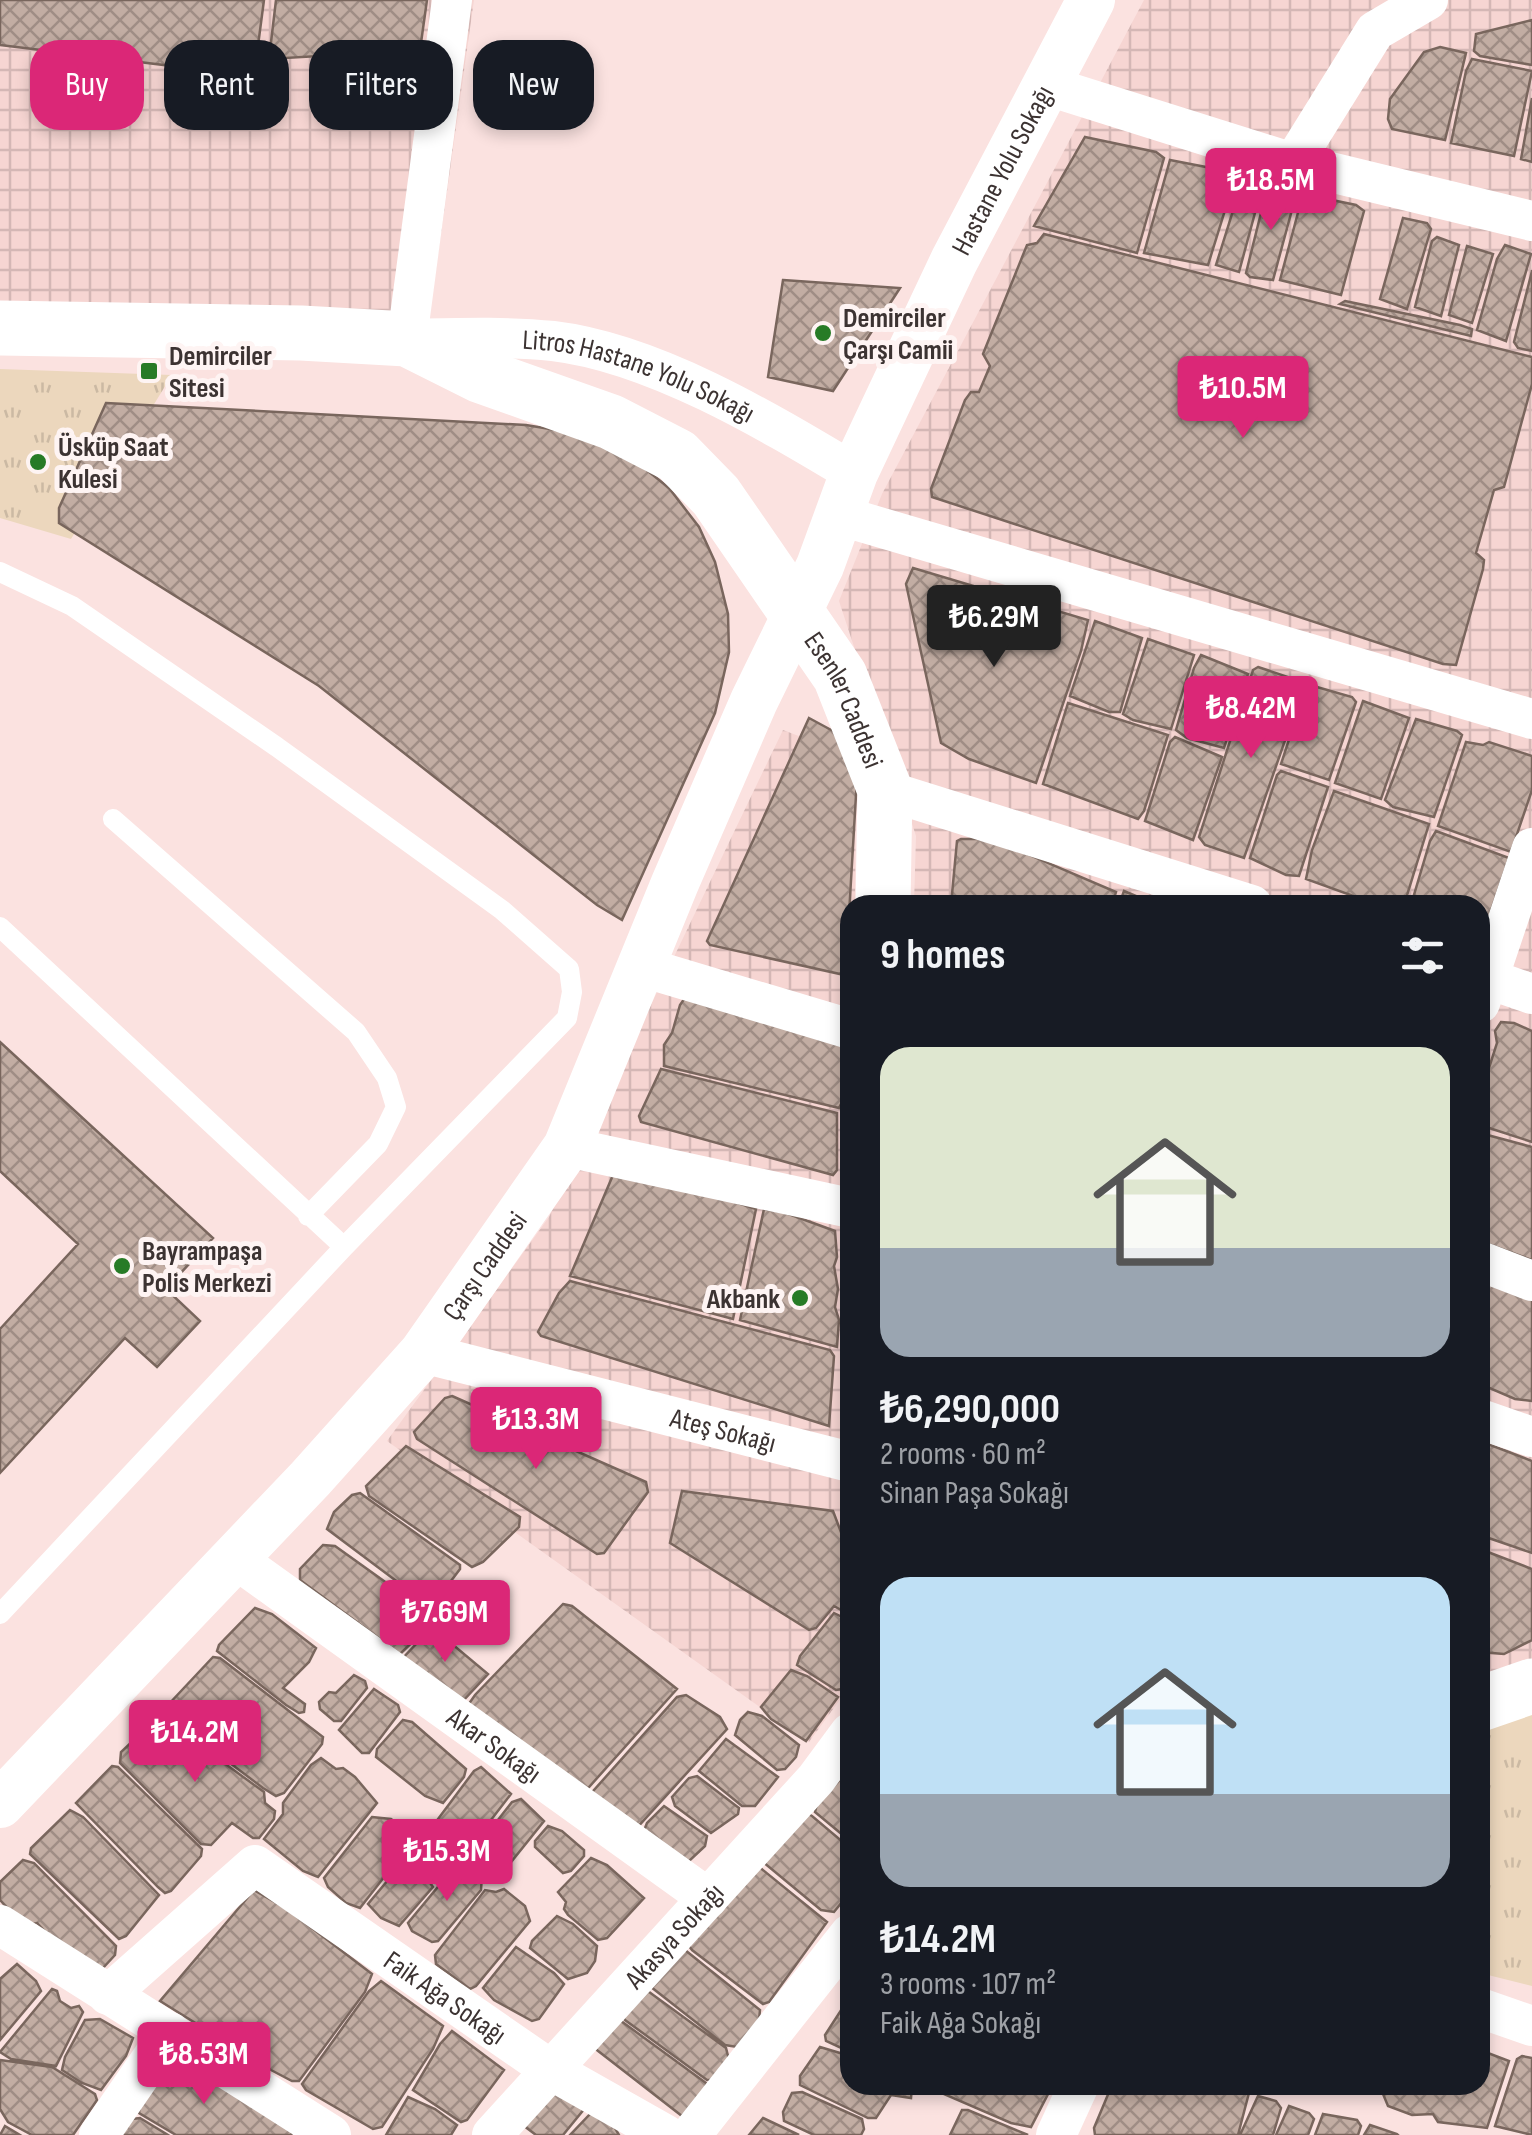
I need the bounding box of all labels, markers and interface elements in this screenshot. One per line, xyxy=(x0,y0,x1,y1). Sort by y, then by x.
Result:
chip: Buy xyxy=(30,40,144,130)
chip: Rent xyxy=(164,40,289,130)
chip: Filters xyxy=(309,40,453,130)
chip: New xyxy=(473,40,594,130)
street label: Hastane Yolu Sokağı xyxy=(945,80,1061,261)
pin: ₺18.5M xyxy=(1190,148,1352,233)
text: ₺18.5M xyxy=(1227,161,1315,200)
place label: Demirciler Çarşı Camii xyxy=(843,302,953,367)
marker: Demirciler Çarşı Camii xyxy=(812,322,834,344)
street label: Litros Hastane Yolu Sokağı xyxy=(522,324,760,431)
place label: Demirciler Sitesi xyxy=(169,340,272,405)
pin: ₺10.5M xyxy=(1162,356,1324,441)
marker: Demirciler Sitesi xyxy=(138,360,160,382)
text: ₺10.5M xyxy=(1200,369,1286,408)
place label: Üsküp Saat Kulesi xyxy=(58,431,169,496)
marker: Üsküp Saat Kulesi xyxy=(27,451,49,473)
pin: ₺6.29M xyxy=(913,585,1075,670)
text: ₺6.29M xyxy=(949,598,1039,637)
street label: Esenler Caddesi xyxy=(797,626,890,773)
pin: ₺8.42M xyxy=(1170,676,1332,761)
text: ₺8.42M xyxy=(1206,689,1296,728)
icon: filters xyxy=(1395,928,1450,983)
text: 9 homes xyxy=(880,930,1005,981)
icon: home xyxy=(1075,1112,1255,1292)
street label: Çarşı Caddesi xyxy=(436,1206,535,1327)
place label: Bayrampaşa Polis Merkezi xyxy=(142,1235,272,1300)
marker: Bayrampaşa Polis Merkezi xyxy=(111,1255,133,1277)
place label: Akbank xyxy=(706,1283,780,1316)
marker: Akbank xyxy=(789,1287,811,1309)
text: ₺6,290,000 xyxy=(880,1384,1060,1435)
pin: ₺13.3M xyxy=(455,1387,617,1472)
text: ₺13.3M xyxy=(492,1400,580,1439)
street label: Ateş Sokağı xyxy=(666,1402,779,1460)
text: 2 rooms · 60 m² xyxy=(880,1435,1046,1474)
text: Sinan Paşa Sokağı xyxy=(880,1474,1069,1513)
pin: ₺7.69M xyxy=(364,1580,526,1665)
text: ₺7.69M xyxy=(402,1593,488,1632)
icon: home xyxy=(1075,1642,1255,1822)
pin: ₺14.2M xyxy=(114,1700,276,1785)
street label: Akar Sokağı xyxy=(439,1701,547,1791)
text: ₺14.2M xyxy=(151,1713,239,1752)
pin: ₺15.3M xyxy=(366,1819,528,1904)
text: ₺15.3M xyxy=(404,1832,490,1871)
street label: Akasya Sokağı xyxy=(618,1877,731,1997)
text: ₺14.2M xyxy=(880,1914,996,1965)
street label: Faik Ağa Sokağı xyxy=(377,1944,512,2052)
text: 3 rooms · 107 m² xyxy=(880,1965,1056,2004)
text: Faik Ağa Sokağı xyxy=(880,2004,1041,2043)
pin: ₺8.53M xyxy=(123,2022,285,2107)
text: ₺8.53M xyxy=(159,2035,249,2074)

